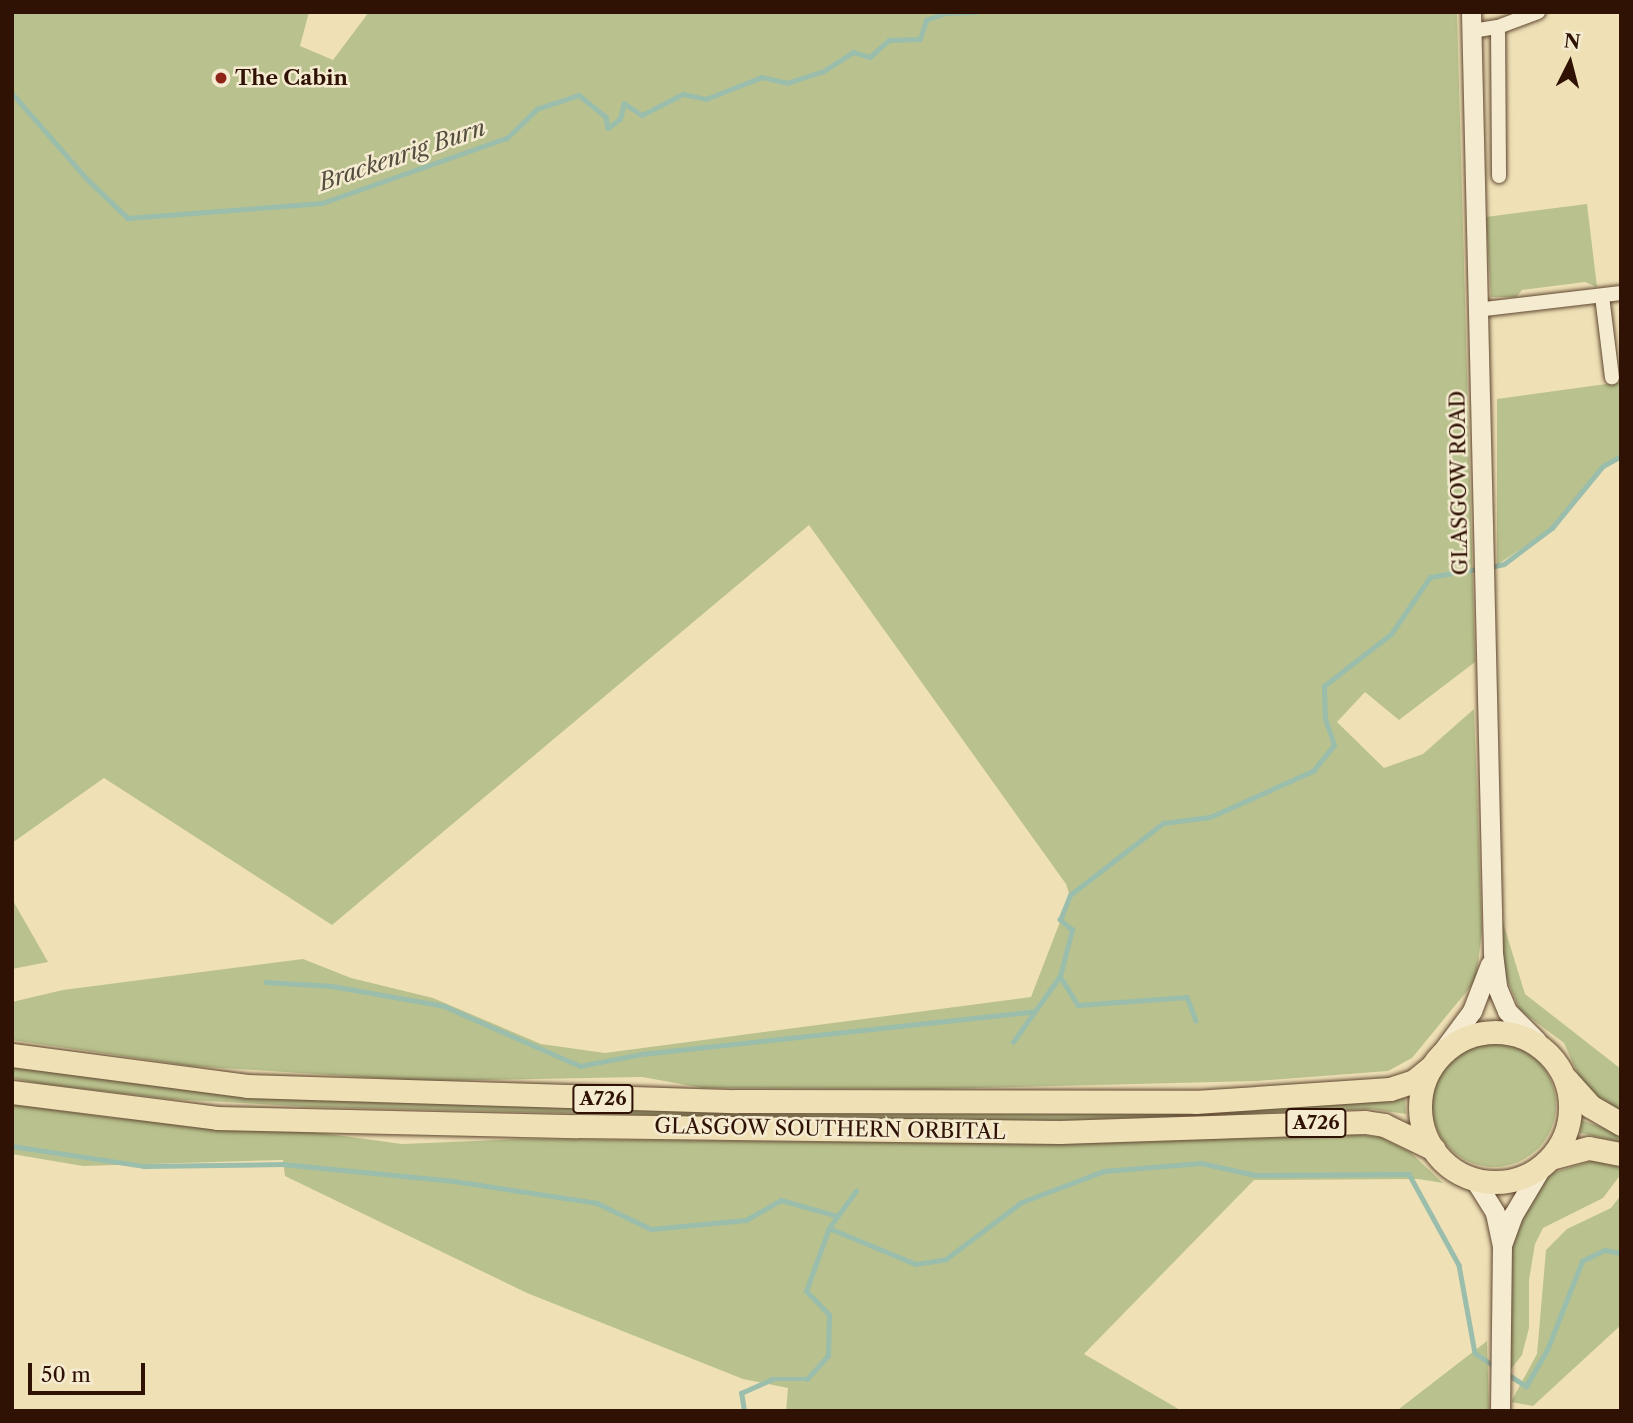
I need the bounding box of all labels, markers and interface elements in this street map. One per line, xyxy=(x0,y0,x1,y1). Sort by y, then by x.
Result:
north arrow xyxy=(1535,28,1605,98)
text: N xyxy=(1563,29,1582,54)
place label: The Cabin xyxy=(235,65,348,91)
marker: The Cabin xyxy=(213,70,229,86)
water label: Brackenrig Burn xyxy=(315,114,489,196)
street label: GLASGOW ROAD xyxy=(1445,390,1473,576)
road number: A726 xyxy=(572,1084,634,1114)
road number: A726 xyxy=(1284,1107,1348,1138)
street label: GLASGOW SOUTHERN ORBITAL xyxy=(654,1113,1006,1145)
scale bar xyxy=(32,1350,149,1394)
text: 50 m xyxy=(41,1362,91,1387)

